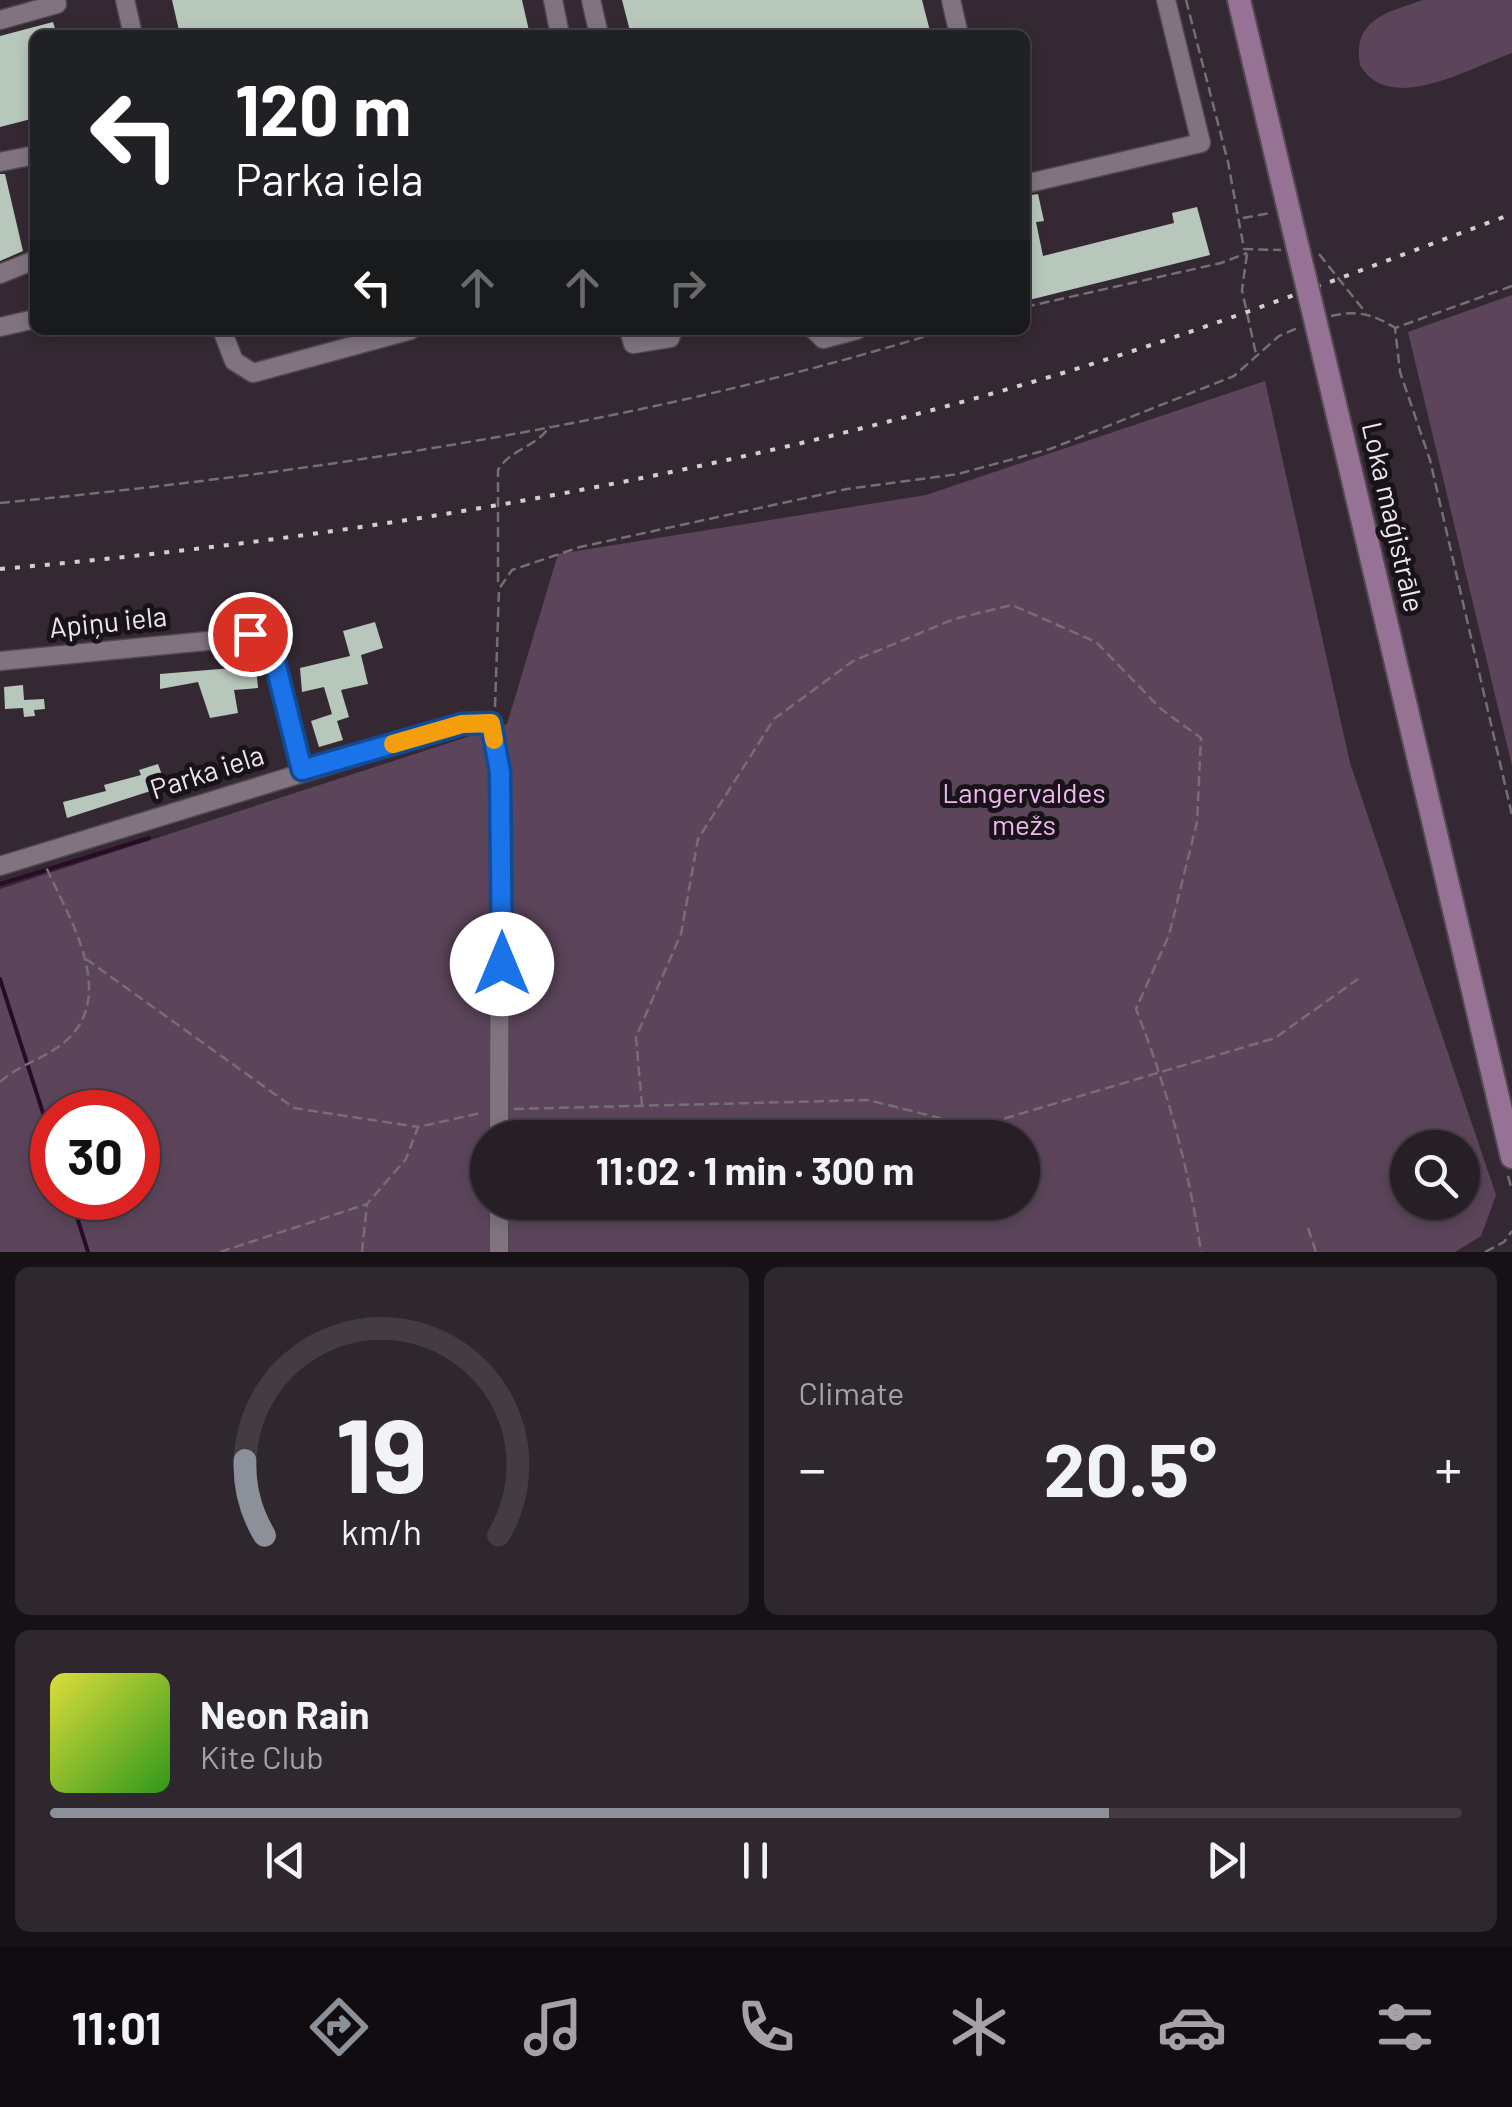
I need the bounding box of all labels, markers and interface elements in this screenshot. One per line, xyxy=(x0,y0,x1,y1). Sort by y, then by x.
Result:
text: 120 m xyxy=(235,66,411,150)
icon: left xyxy=(70,70,200,200)
text: Parka iela xyxy=(235,151,424,205)
icon: left xyxy=(345,260,400,315)
icon: ahead xyxy=(450,260,505,315)
icon: ahead xyxy=(555,260,610,315)
icon: right xyxy=(660,260,715,315)
street label: Loka maģistrāle xyxy=(1356,419,1432,615)
pin xyxy=(208,592,293,677)
street label: Apiņu iela xyxy=(47,598,168,644)
icon: arrive xyxy=(223,607,278,662)
street label: Parka iela xyxy=(146,737,268,805)
park label: Langervaldes mežs xyxy=(942,775,1106,841)
position arrow xyxy=(450,912,554,1016)
speed limit sign: 30 xyxy=(30,1090,160,1220)
map controls xyxy=(1390,1130,1480,1220)
button: search xyxy=(1390,1130,1480,1220)
text: 11:02 · 1 min · 300 m xyxy=(596,1147,914,1193)
text: Climate xyxy=(799,1373,904,1411)
text: 19 xyxy=(336,1389,428,1514)
text: 20.5° xyxy=(1043,1422,1217,1512)
text: − xyxy=(799,1434,826,1500)
text: + xyxy=(1434,1434,1462,1500)
text: km/h xyxy=(341,1509,422,1552)
text: Neon Rain xyxy=(200,1691,369,1737)
text: Kite Club xyxy=(200,1737,324,1775)
icon: previous xyxy=(258,1833,313,1888)
icon: pause xyxy=(728,1833,783,1888)
icon: next xyxy=(1199,1833,1254,1888)
icon: directions xyxy=(304,1992,374,2062)
icon: music xyxy=(518,1992,588,2062)
icon: phone xyxy=(731,1992,801,2062)
icon: climate xyxy=(944,1992,1014,2062)
icon: car xyxy=(1157,1992,1227,2062)
icon: filters xyxy=(1370,1992,1440,2062)
text: 11:01 xyxy=(72,2000,161,2054)

